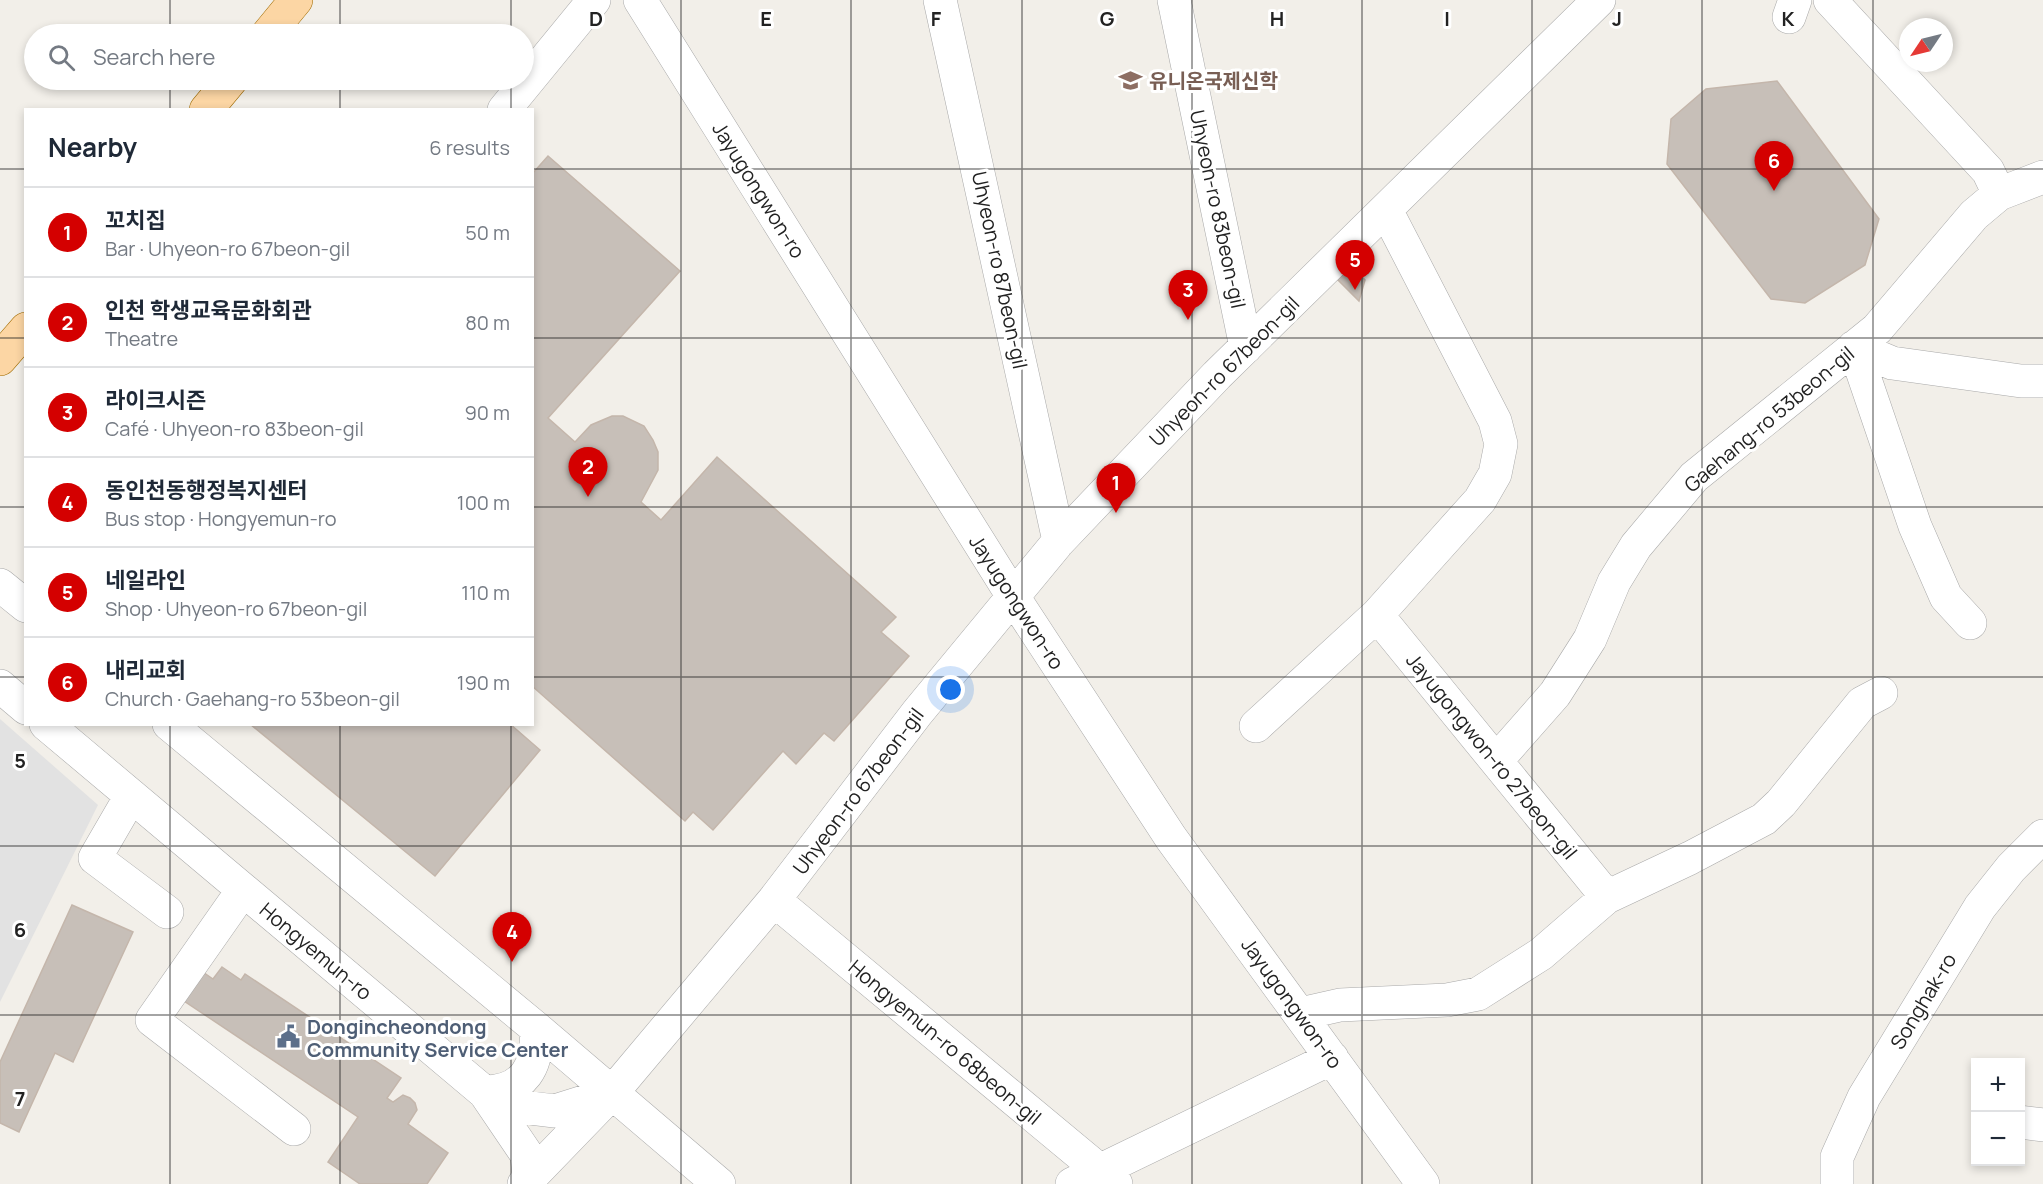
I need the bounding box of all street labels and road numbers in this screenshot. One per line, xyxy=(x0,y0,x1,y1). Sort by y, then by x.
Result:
street label: Uhyeon-ro 83beon-gil xyxy=(1185,108,1251,310)
street label: Jayugongwon-ro xyxy=(706,117,812,263)
street label: Uhyeon-ro 87beon-gil xyxy=(966,169,1034,371)
street label: Uhyeon-ro 67beon-gil xyxy=(1143,290,1305,452)
street label: Gaehang-ro 53beon-gil xyxy=(1678,340,1860,498)
street label: Jayugongwon-ro xyxy=(963,529,1071,675)
street label: Jayugongwon-ro 27beon-gil xyxy=(1400,647,1584,865)
street label: Uhyeon-ro 67beon-gil xyxy=(786,702,930,880)
street label: Hongyemun-ro xyxy=(254,896,378,1006)
street label: Jayugongwon-ro xyxy=(1235,932,1349,1074)
street label: Songhak-ro xyxy=(1884,948,1962,1054)
street label: Hongyemun-ro 68beon-gil xyxy=(843,953,1047,1131)

